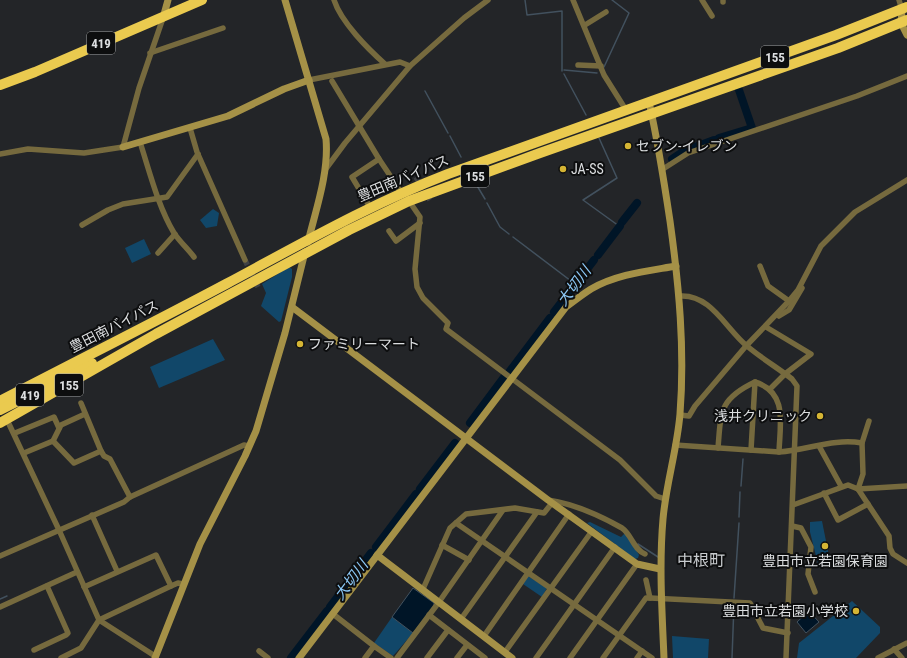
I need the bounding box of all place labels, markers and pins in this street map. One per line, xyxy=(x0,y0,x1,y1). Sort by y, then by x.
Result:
place label: セブン-イレブン xyxy=(636,138,737,154)
marker: セブン-イレブン xyxy=(623,141,633,151)
place label: JA-SS xyxy=(571,161,604,177)
marker: JA-SS xyxy=(558,164,568,174)
place label: ファミリーマート xyxy=(308,336,420,352)
marker: ファミリーマート xyxy=(295,339,305,349)
place label: 浅井クリニック xyxy=(714,408,812,424)
marker: 浅井クリニック xyxy=(815,411,825,421)
marker: 豊田市立若園保育園 xyxy=(820,541,830,551)
place label: 豊田市立若園保育園 xyxy=(762,553,888,569)
place label: 豊田市立若園小学校 xyxy=(722,603,848,619)
marker: 豊田市立若園小学校 xyxy=(851,606,861,616)

